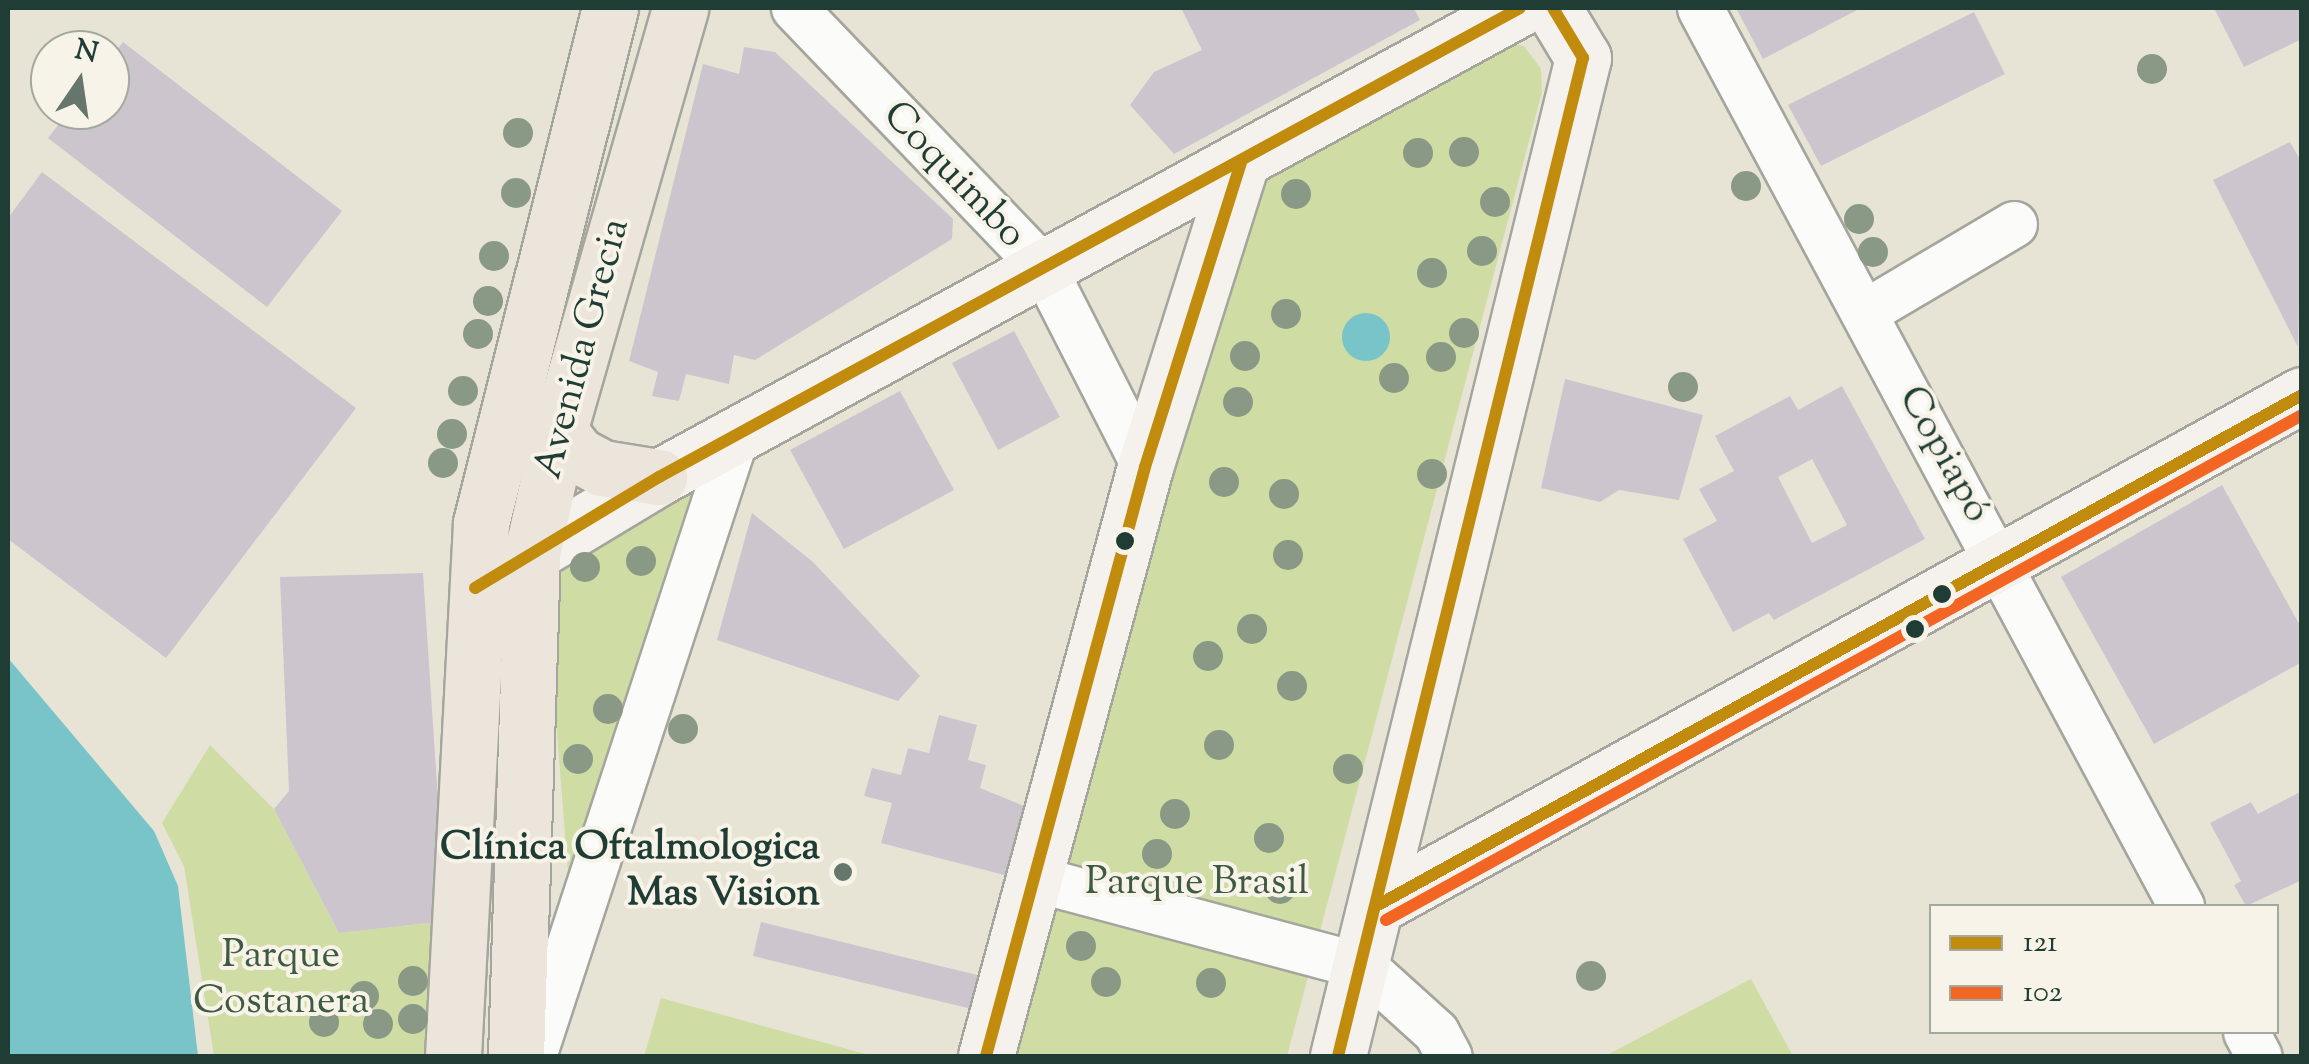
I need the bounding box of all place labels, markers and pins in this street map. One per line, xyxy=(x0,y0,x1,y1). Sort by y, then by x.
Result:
unlabelled marker xyxy=(1115,531,1135,551)
unlabelled marker xyxy=(1932,584,1952,604)
unlabelled marker xyxy=(1905,619,1925,639)
place label: Clínica Oftalmologica Mas Vision xyxy=(440,825,820,919)
marker: Clínica Oftalmologica Mas Vision xyxy=(830,859,856,885)

